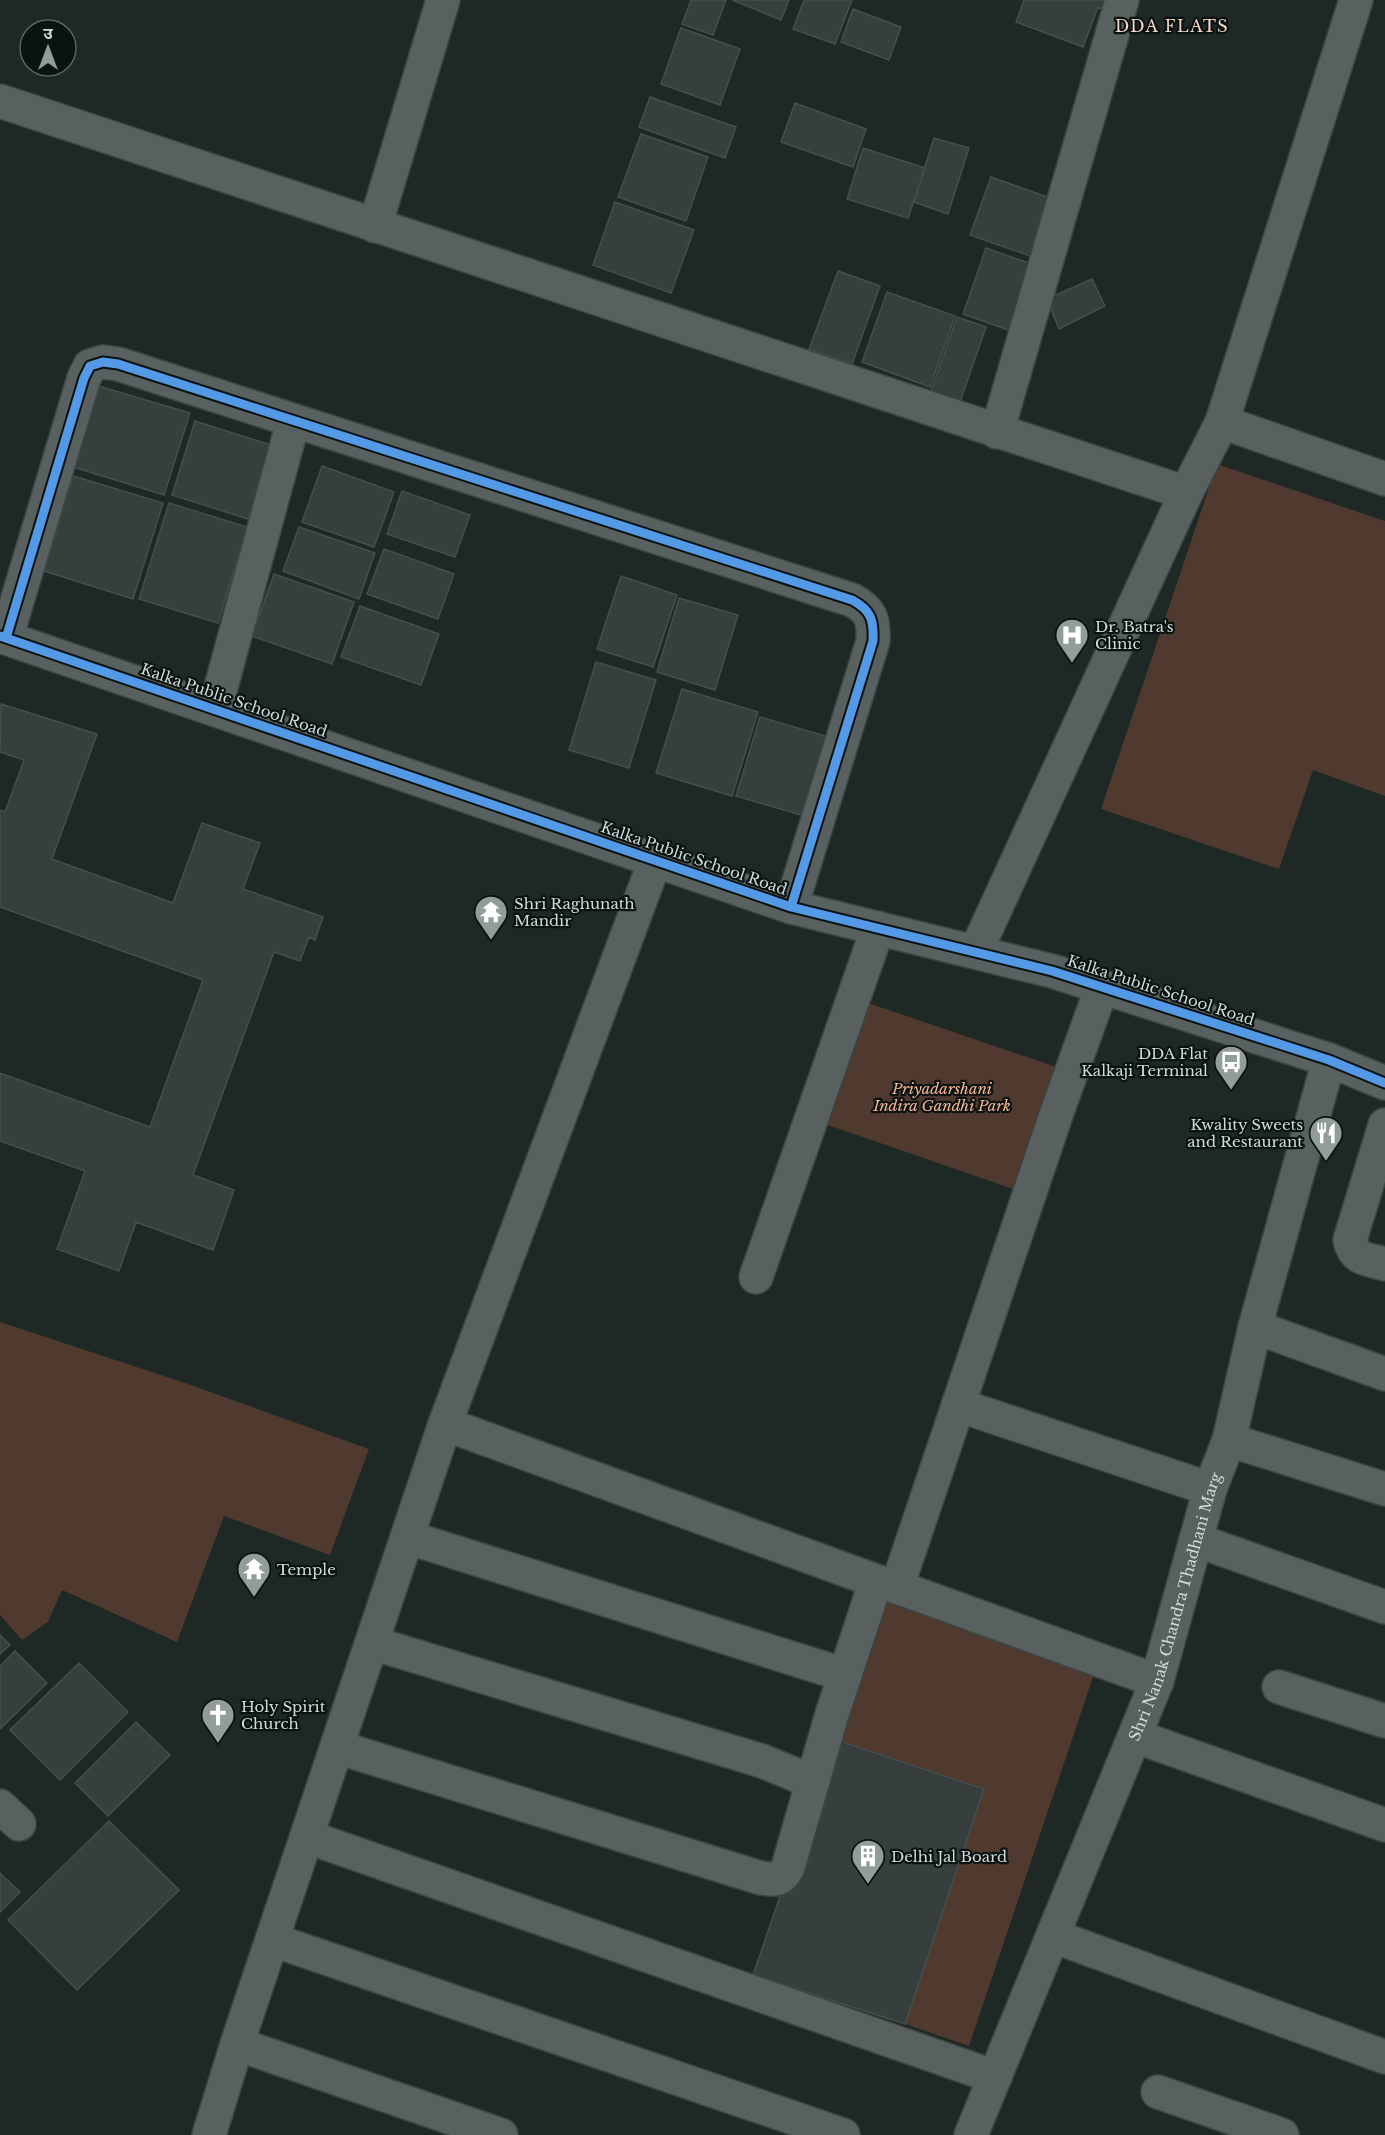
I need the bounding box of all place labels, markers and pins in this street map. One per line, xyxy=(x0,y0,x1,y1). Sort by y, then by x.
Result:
hospital icon: Dr. Batra's Clinic xyxy=(1054,617,1090,664)
place label: Dr. Batra's Clinic xyxy=(1095,617,1174,653)
temple icon: Shri Raghunath Mandir xyxy=(473,894,509,941)
place label: Shri Raghunath Mandir xyxy=(514,894,635,930)
place label: DDA Flat Kalkaji Terminal xyxy=(1081,1044,1208,1080)
bus stop icon: DDA Flat Kalkaji Terminal xyxy=(1213,1044,1249,1091)
place label: Kwality Sweets and Restaurant xyxy=(1187,1115,1303,1151)
restaurant icon: Kwality Sweets and Restaurant xyxy=(1308,1115,1344,1162)
temple icon: Temple xyxy=(236,1551,272,1598)
place label: Temple xyxy=(277,1560,336,1579)
church icon: Holy Spirit Church xyxy=(200,1697,236,1744)
place label: Holy Spirit Church xyxy=(241,1697,326,1733)
building icon: Delhi Jal Board xyxy=(850,1838,886,1885)
place label: Delhi Jal Board xyxy=(891,1847,1007,1866)

